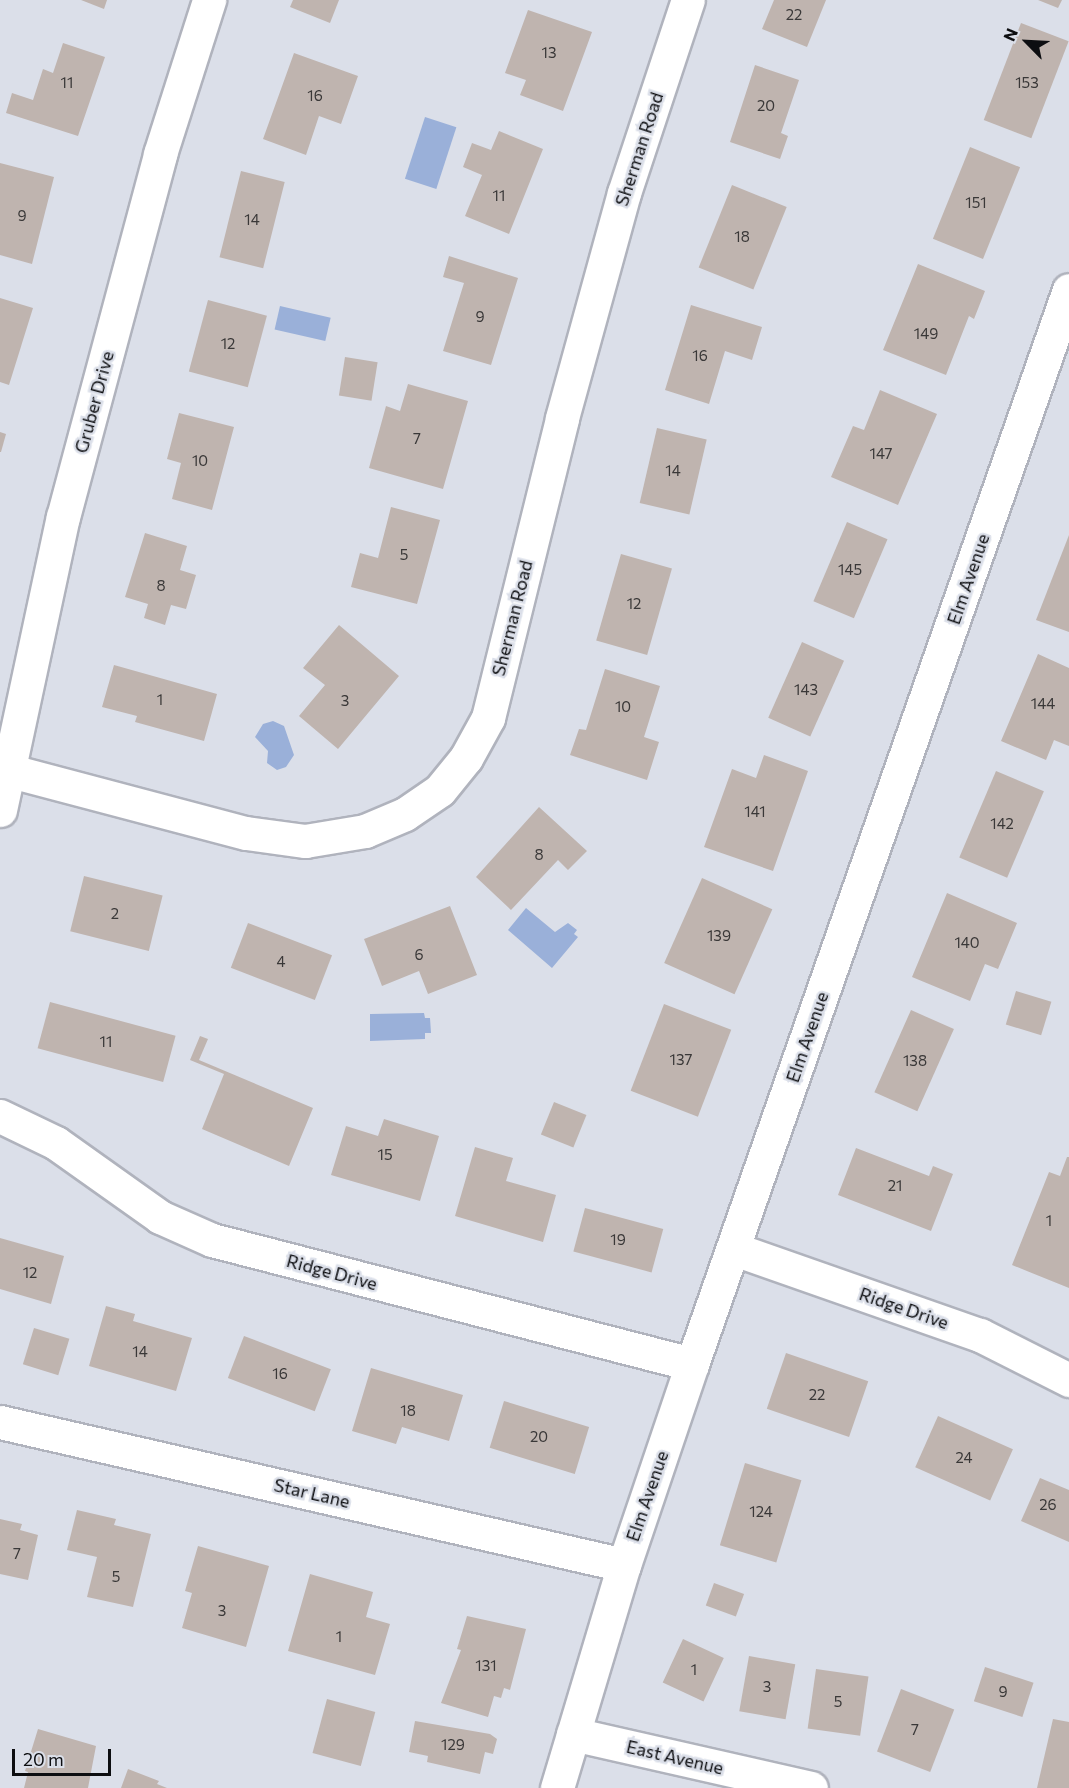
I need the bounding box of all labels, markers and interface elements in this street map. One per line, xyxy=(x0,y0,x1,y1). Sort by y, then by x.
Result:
house number: 22 xyxy=(786,6,802,24)
north arrow xyxy=(997,12,1057,72)
text: N xyxy=(999,25,1021,44)
house number: 13 xyxy=(542,44,556,62)
house number: 11 xyxy=(61,74,73,92)
house number: 153 xyxy=(1015,74,1039,92)
house number: 16 xyxy=(307,87,323,105)
street label: Sherman Road xyxy=(610,89,668,209)
house number: 20 xyxy=(757,97,775,115)
house number: 11 xyxy=(493,187,505,205)
house number: 151 xyxy=(965,194,987,212)
house number: 9 xyxy=(17,207,27,225)
house number: 14 xyxy=(244,211,260,229)
house number: 18 xyxy=(734,228,750,246)
house number: 9 xyxy=(475,308,485,326)
house number: 149 xyxy=(914,325,938,343)
house number: 12 xyxy=(221,335,235,353)
house number: 16 xyxy=(692,347,708,365)
street label: Gruber Drive xyxy=(70,349,118,455)
house number: 7 xyxy=(413,430,421,448)
house number: 147 xyxy=(869,445,893,463)
house number: 10 xyxy=(192,452,208,470)
house number: 14 xyxy=(665,462,681,480)
street label: Elm Avenue xyxy=(942,531,994,627)
house number: 5 xyxy=(400,546,408,564)
street label: Sherman Road xyxy=(487,558,537,678)
house number: 145 xyxy=(838,561,862,579)
house number: 8 xyxy=(156,577,166,595)
house number: 12 xyxy=(627,595,641,613)
house number: 143 xyxy=(794,681,818,699)
house number: 1 xyxy=(157,691,163,709)
house number: 3 xyxy=(341,692,349,710)
house number: 144 xyxy=(1031,695,1055,713)
house number: 10 xyxy=(615,698,631,716)
house number: 141 xyxy=(744,803,766,821)
house number: 142 xyxy=(990,815,1014,833)
house number: 8 xyxy=(534,846,544,864)
house number: 2 xyxy=(111,905,119,923)
house number: 139 xyxy=(707,927,731,945)
house number: 140 xyxy=(954,934,980,952)
house number: 6 xyxy=(414,946,424,964)
house number: 4 xyxy=(277,953,285,971)
street label: Elm Avenue xyxy=(781,989,833,1085)
house number: 11 xyxy=(100,1033,112,1051)
house number: 137 xyxy=(670,1051,692,1069)
house number: 138 xyxy=(903,1052,927,1070)
house number: 15 xyxy=(377,1146,393,1164)
house number: 21 xyxy=(888,1177,902,1195)
house number: 1 xyxy=(1046,1212,1052,1230)
house number: 19 xyxy=(610,1231,626,1249)
street label: Ridge Drive xyxy=(284,1250,380,1294)
house number: 12 xyxy=(23,1264,37,1282)
street label: Ridge Drive xyxy=(856,1283,952,1333)
house number: 14 xyxy=(132,1343,148,1361)
house number: 16 xyxy=(272,1365,288,1383)
house number: 22 xyxy=(809,1386,825,1404)
house number: 18 xyxy=(400,1402,416,1420)
house number: 20 xyxy=(530,1428,548,1446)
street label: Elm Avenue xyxy=(621,1448,673,1544)
house number: 24 xyxy=(955,1449,973,1467)
street label: Star Lane xyxy=(272,1474,352,1512)
house number: 26 xyxy=(1039,1496,1057,1514)
house number: 124 xyxy=(749,1503,773,1521)
house number: 7 xyxy=(13,1545,21,1563)
house number: 5 xyxy=(112,1568,120,1586)
house number: 3 xyxy=(218,1602,226,1620)
house number: 1 xyxy=(336,1628,342,1646)
house number: 131 xyxy=(475,1657,497,1675)
house number: 1 xyxy=(691,1661,697,1679)
house number: 3 xyxy=(763,1678,771,1696)
house number: 9 xyxy=(998,1683,1008,1701)
house number: 5 xyxy=(834,1693,842,1711)
house number: 7 xyxy=(911,1721,919,1739)
street label: East Avenue xyxy=(624,1735,726,1779)
house number: 129 xyxy=(441,1736,465,1754)
scale bar xyxy=(15,1737,114,1775)
text: 20 m xyxy=(23,1748,64,1770)

